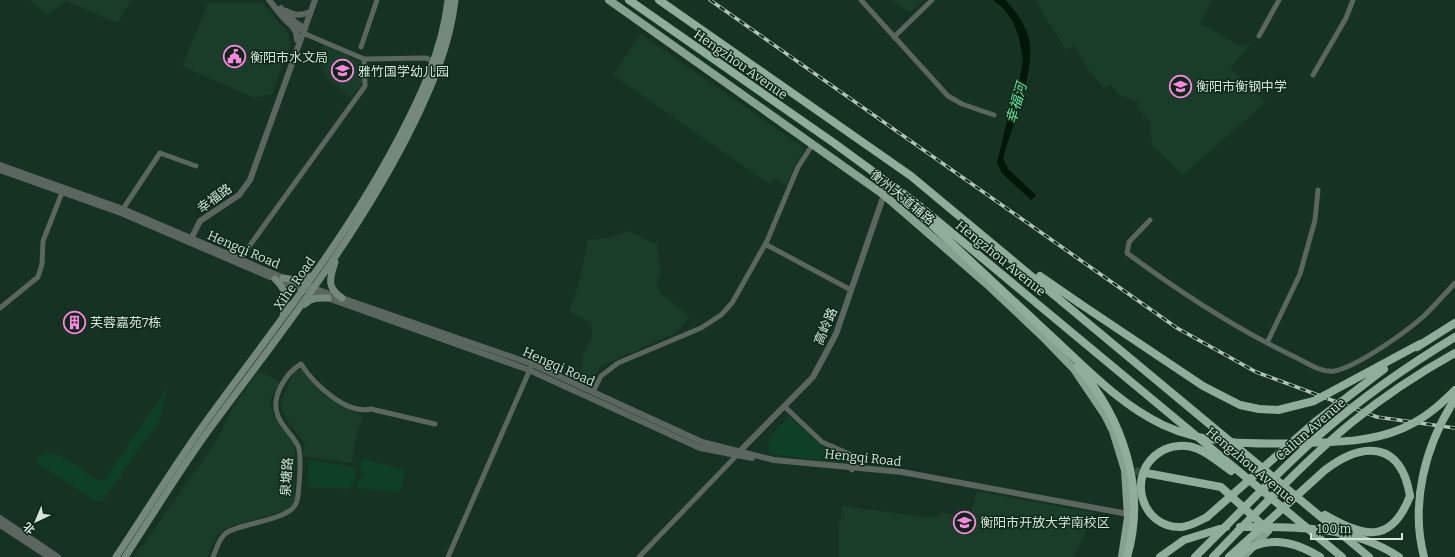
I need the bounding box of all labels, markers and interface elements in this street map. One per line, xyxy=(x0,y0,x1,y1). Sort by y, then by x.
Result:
street label: Hengzhou Avenue xyxy=(691,26,790,102)
public building icon: 衡阳市水文局 xyxy=(222,44,248,70)
place label: 衡阳市水文局 xyxy=(250,50,328,65)
school or university icon: 雅竹国学幼儿园 xyxy=(330,58,356,84)
place label: 雅竹国学幼儿园 xyxy=(358,64,449,79)
school or university icon: 衡阳市衡钢中学 xyxy=(1167,73,1193,99)
water label: 幸福河 xyxy=(1003,78,1031,126)
place label: 衡阳市衡钢中学 xyxy=(1196,79,1287,94)
street label: 衡州大道辅路 xyxy=(868,167,938,228)
street label: 幸福路 xyxy=(194,181,234,216)
street label: Hengzhou Avenue xyxy=(953,218,1048,299)
street label: Hengqi Road xyxy=(205,227,283,272)
street label: Xihe Road xyxy=(271,254,318,313)
street label: 高岭路 xyxy=(811,305,840,347)
building icon: 芙蓉嘉苑7栋 xyxy=(62,309,88,335)
place label: 芙蓉嘉苑7栋 xyxy=(90,315,162,330)
street label: Hengqi Road xyxy=(520,344,597,389)
street label: Cailun Avenue xyxy=(1272,395,1348,464)
street label: Hengzhou Avenue xyxy=(1203,424,1298,507)
street label: Hengqi Road xyxy=(824,446,902,469)
street label: 泉塘路 xyxy=(278,457,295,497)
north arrow xyxy=(16,501,56,541)
school or university icon: 衡阳市开放大学南校区 xyxy=(952,509,978,535)
place label: 衡阳市开放大学南校区 xyxy=(980,515,1110,530)
scale bar xyxy=(1311,515,1402,541)
text: 北 xyxy=(21,519,38,536)
text: 100 m xyxy=(1317,522,1352,536)

